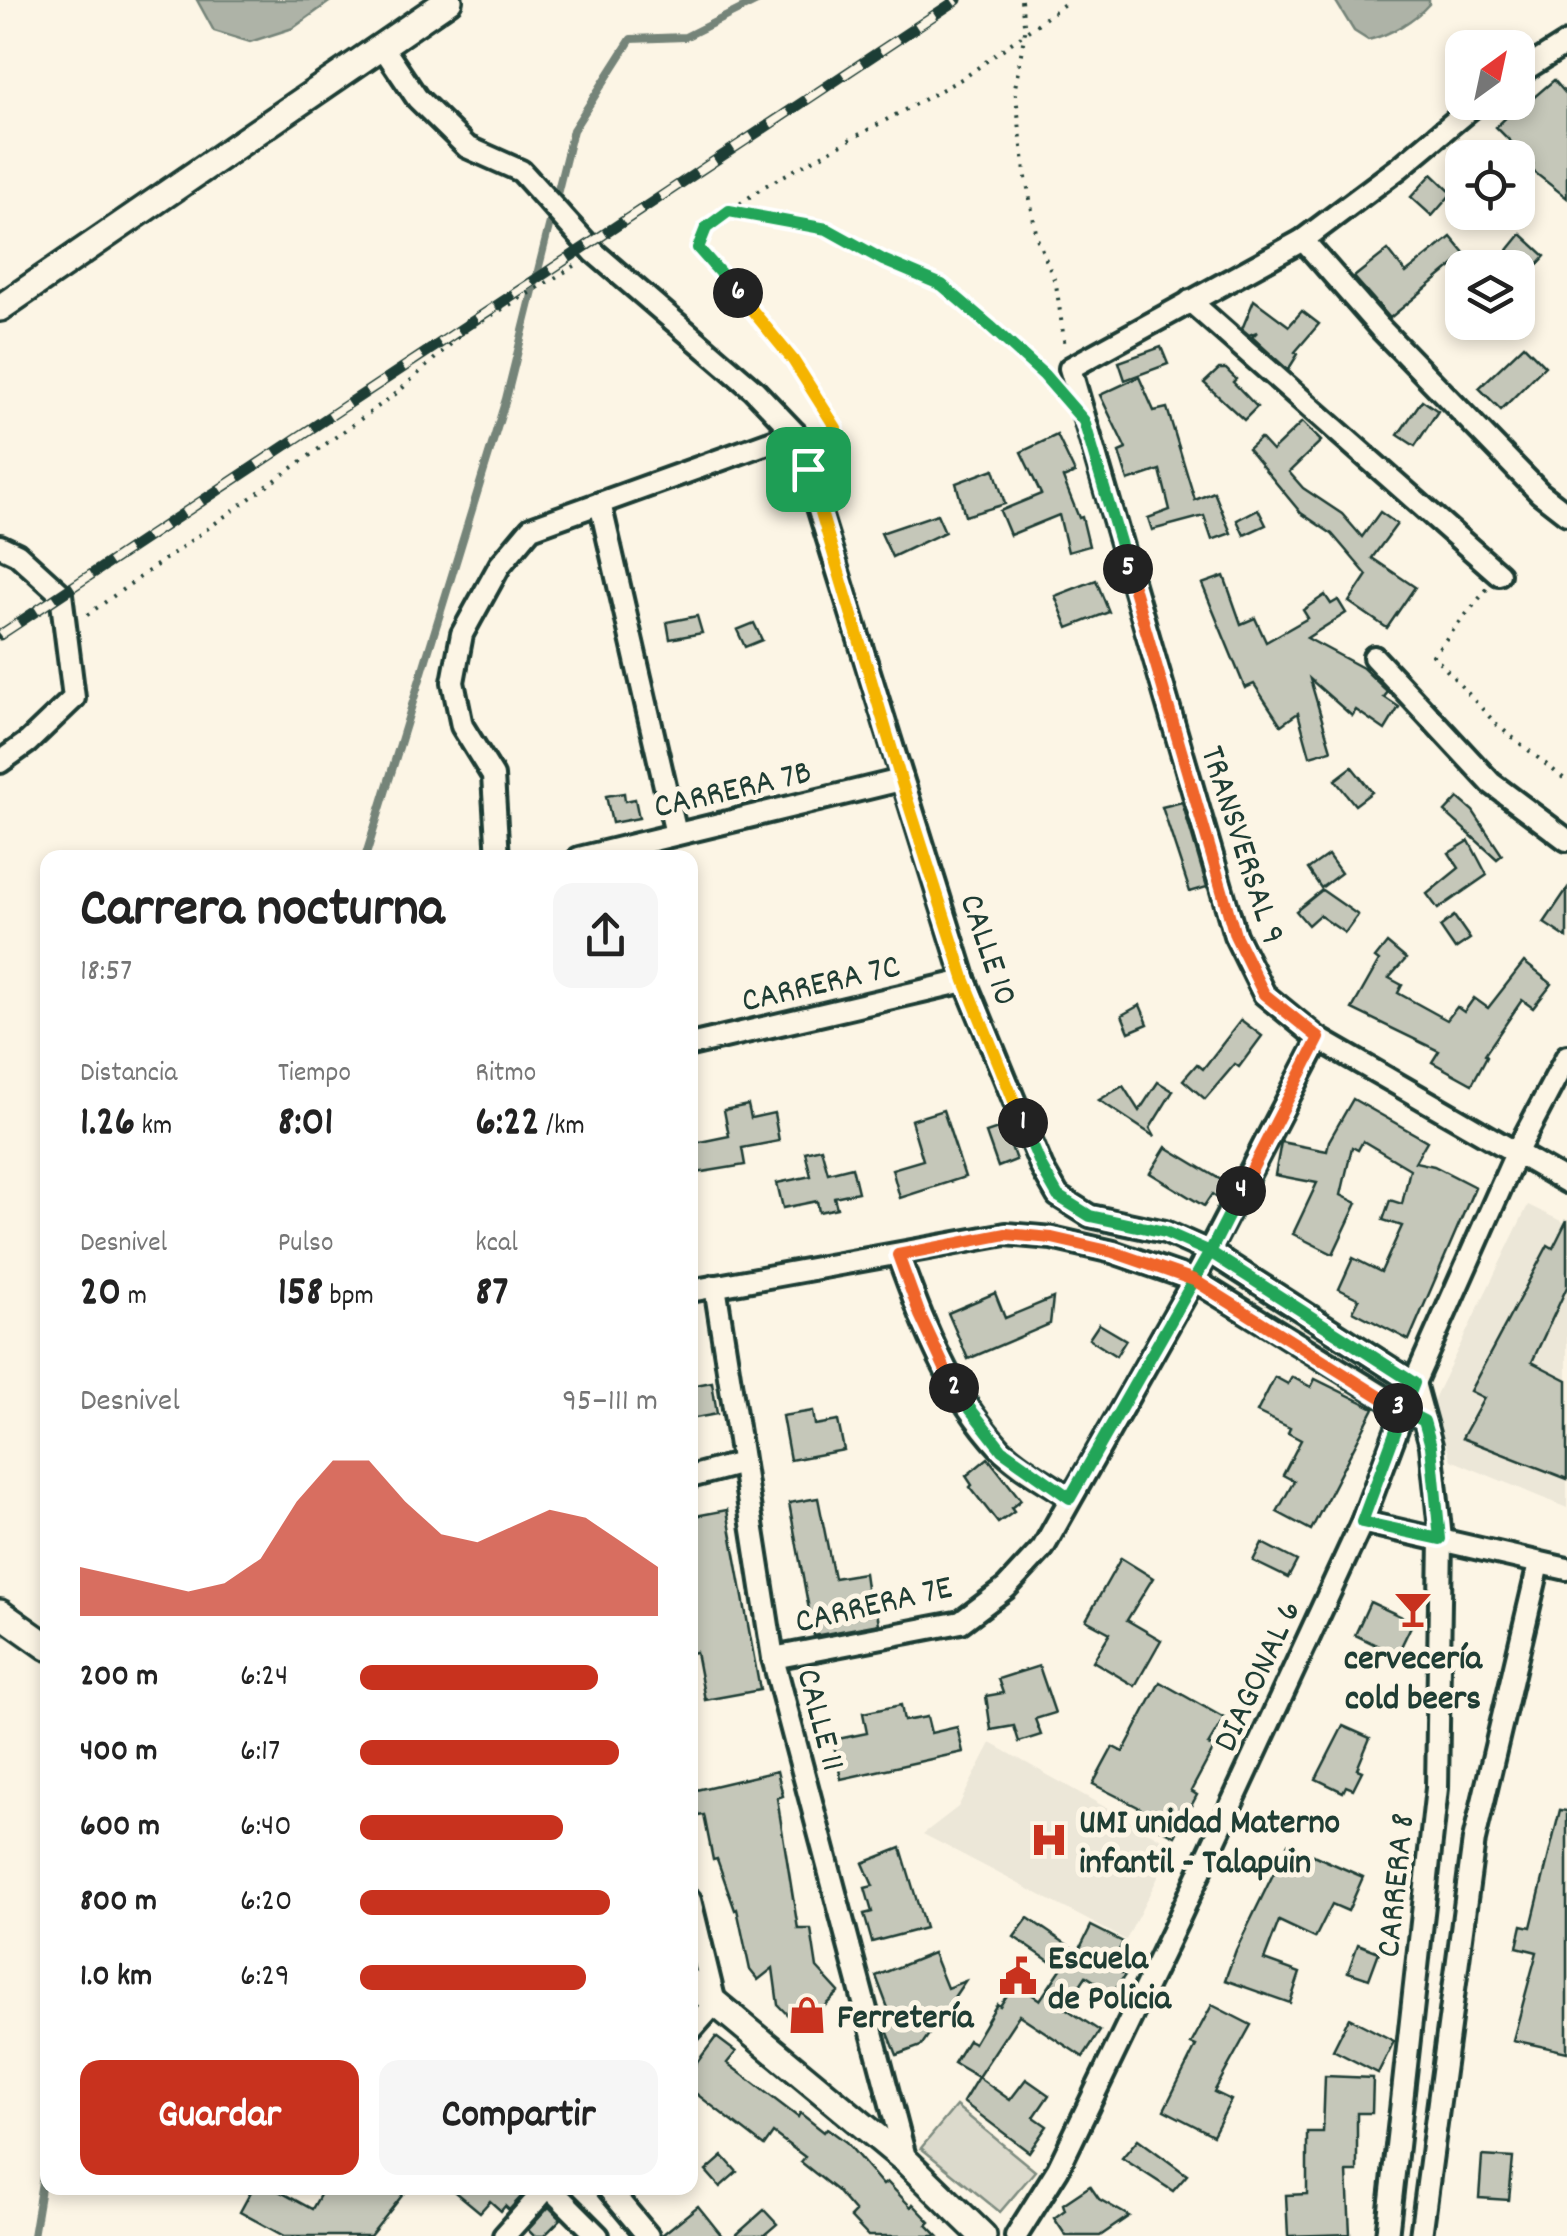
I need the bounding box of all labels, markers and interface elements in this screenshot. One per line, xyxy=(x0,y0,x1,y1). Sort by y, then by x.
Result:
north arrow xyxy=(1445,30,1535,120)
map controls xyxy=(1445,30,1535,340)
button: locate xyxy=(1445,140,1535,230)
button: layers xyxy=(1445,250,1535,340)
pin: 6 xyxy=(713,268,763,318)
text: 6 xyxy=(731,273,745,313)
pin xyxy=(766,427,851,512)
icon: arrive xyxy=(781,442,836,497)
pin: 5 xyxy=(1103,544,1153,594)
text: 5 xyxy=(1122,549,1134,589)
street label: TRANSVERSAL 9 xyxy=(1185,740,1296,951)
street label: CARRERA 7B xyxy=(649,749,817,834)
text: Carrera nocturna xyxy=(80,873,444,952)
button: share xyxy=(553,883,658,988)
street label: CALLE 10 xyxy=(944,888,1029,1013)
street label: CARRERA 7C xyxy=(737,943,905,1028)
text: 18:57 xyxy=(80,950,132,996)
text: Distancia xyxy=(80,1055,177,1095)
text: Tiempo xyxy=(278,1055,351,1095)
text: Ritmo xyxy=(475,1055,536,1095)
text: 1.26 xyxy=(80,1095,135,1155)
text: 8:01 xyxy=(278,1095,334,1155)
text: 6:22 xyxy=(475,1095,540,1155)
pin: 1 xyxy=(998,1098,1048,1148)
text: 1 xyxy=(1020,1103,1026,1143)
text: km xyxy=(135,1108,172,1148)
text: /km xyxy=(540,1108,585,1148)
pin: 4 xyxy=(1216,1166,1266,1216)
text: 4 xyxy=(1235,1171,1247,1211)
text: Desnivel xyxy=(80,1225,167,1265)
text: Pulso xyxy=(278,1225,333,1265)
text: kcal xyxy=(475,1225,518,1265)
text: 20 xyxy=(80,1265,121,1325)
text: 158 xyxy=(278,1265,323,1325)
text: 87 xyxy=(475,1265,508,1325)
text: m xyxy=(121,1278,147,1318)
text: bpm xyxy=(323,1278,374,1318)
pin: 2 xyxy=(929,1363,979,1413)
text: 2 xyxy=(948,1368,960,1408)
text: Desnivel xyxy=(80,1380,180,1426)
text: 95–111 m xyxy=(562,1380,658,1426)
pin: 3 xyxy=(1373,1383,1423,1433)
text: 3 xyxy=(1392,1388,1404,1428)
street label: CARRERA 7E xyxy=(791,1565,958,1649)
bar icon: cervecería cold beers xyxy=(1392,1588,1434,1630)
street label: DIAGONAL 6 xyxy=(1203,1593,1316,1761)
place label: cervecería cold beers xyxy=(1344,1636,1483,1726)
text: 200 m xyxy=(80,1655,158,1701)
text: 6:24 xyxy=(240,1655,288,1701)
street label: CALLE 11 xyxy=(781,1663,856,1777)
text: 400 m xyxy=(80,1730,157,1776)
text: 6:17 xyxy=(240,1730,280,1776)
place label: UMI unidad Materno infantil - Talapuin xyxy=(1079,1800,1340,1890)
text: 600 m xyxy=(80,1805,160,1851)
text: 6:40 xyxy=(240,1805,292,1851)
street label: CARRERA 8 xyxy=(1366,1811,1430,1960)
hospital icon: UMI unidad Materno infantil - Talapuin xyxy=(1028,1819,1070,1861)
text: 800 m xyxy=(80,1880,157,1926)
text: 6:20 xyxy=(240,1880,292,1926)
place label: Escuela de Policia xyxy=(1048,1936,1173,2026)
text: 1.0 km xyxy=(80,1955,152,2001)
text: 6:29 xyxy=(240,1955,290,2001)
public building icon: Escuela de Policia xyxy=(997,1955,1039,1997)
shop icon: Ferretería xyxy=(786,1994,828,2036)
place label: Ferretería xyxy=(837,1995,975,2045)
button: Guardar xyxy=(80,2060,359,2175)
button: Compartir xyxy=(379,2060,658,2175)

